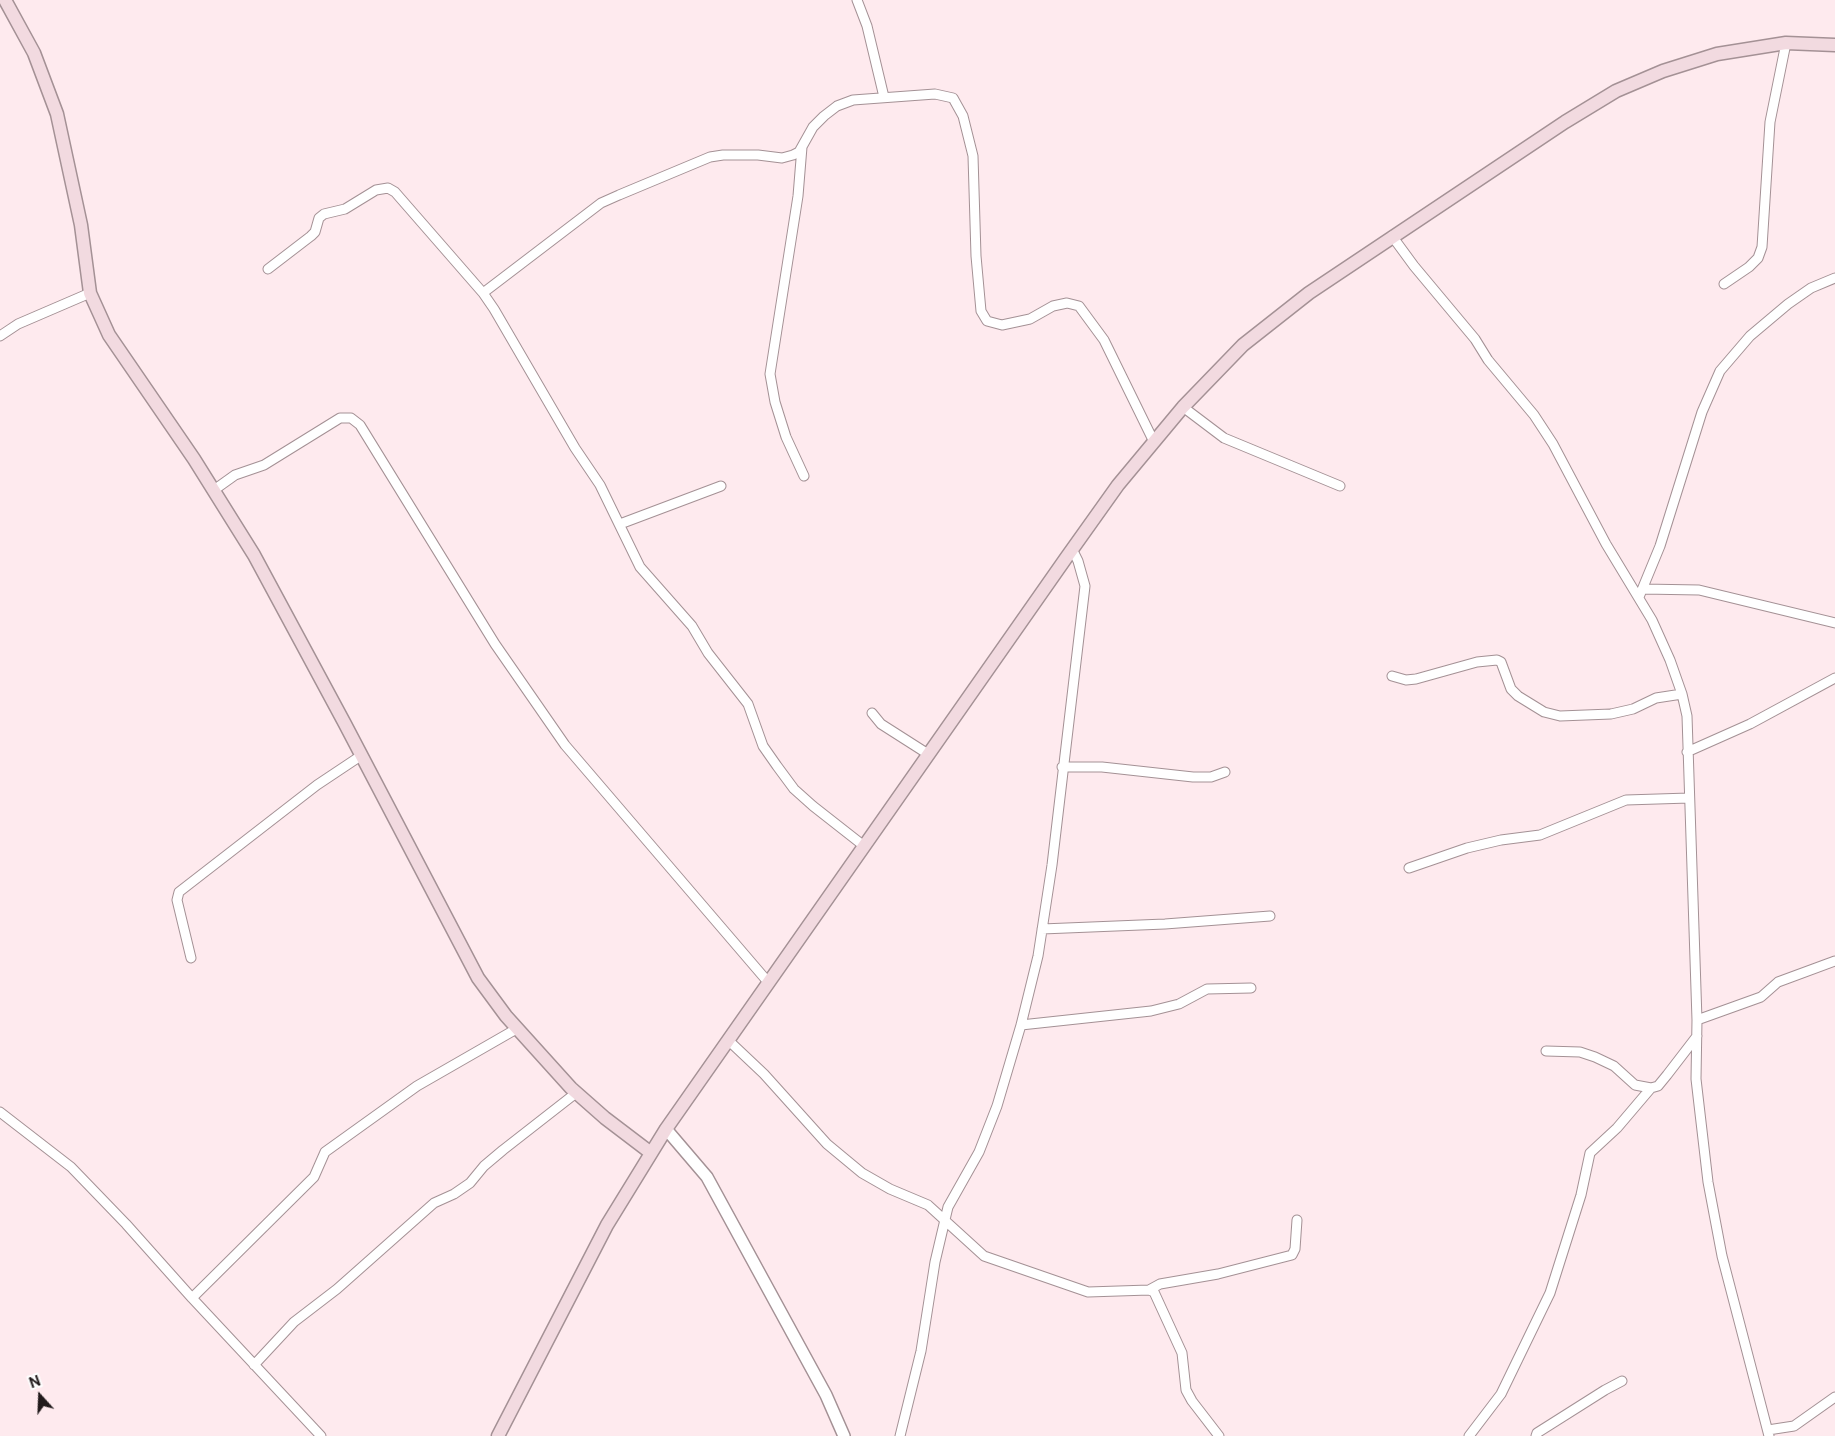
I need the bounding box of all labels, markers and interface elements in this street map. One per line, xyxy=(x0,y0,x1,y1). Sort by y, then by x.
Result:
north arrow xyxy=(15,1371,65,1421)
text: N xyxy=(27,1373,43,1391)

